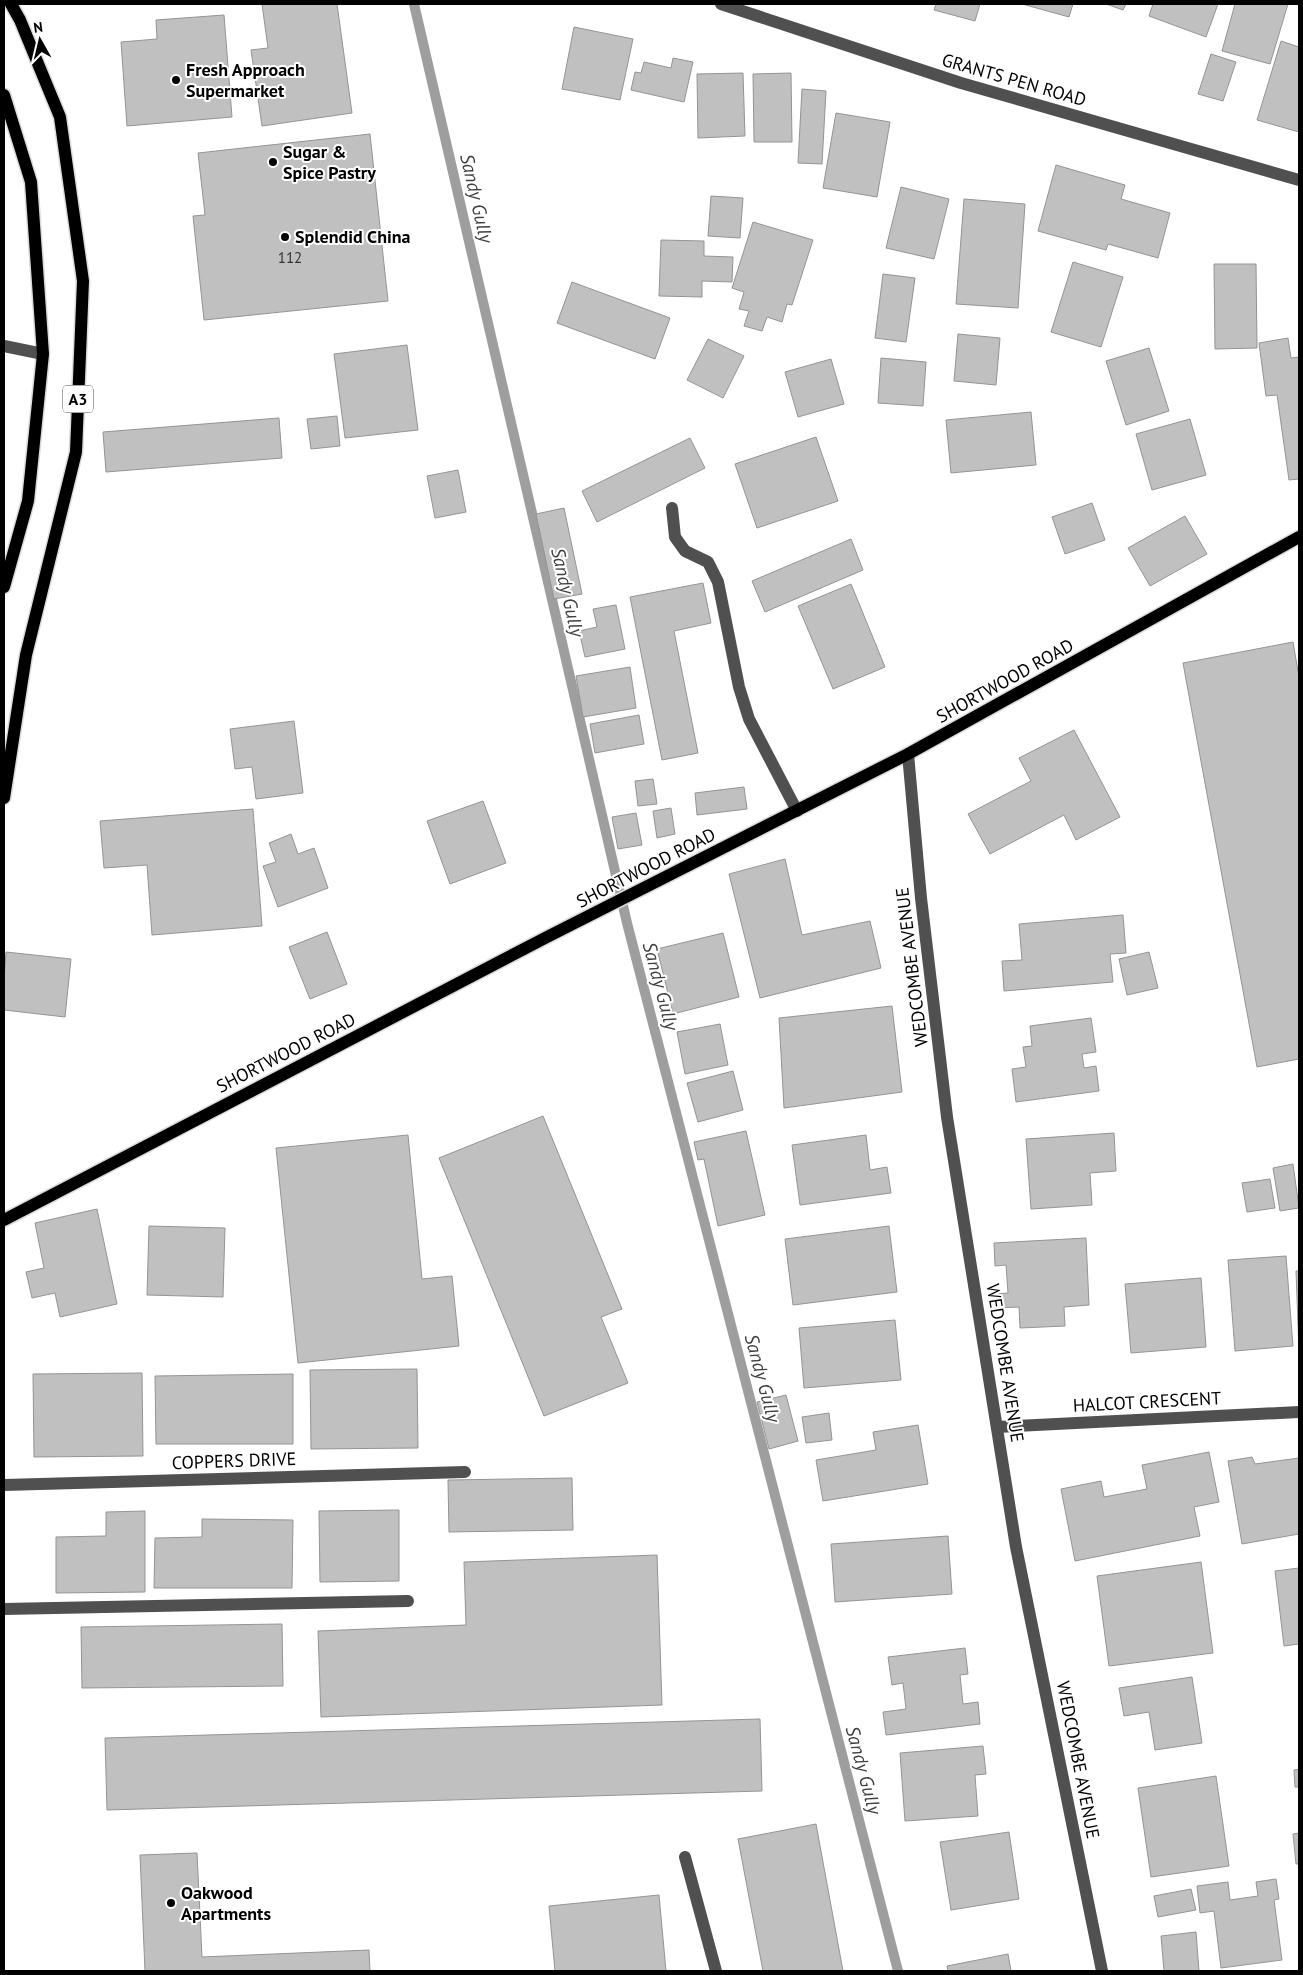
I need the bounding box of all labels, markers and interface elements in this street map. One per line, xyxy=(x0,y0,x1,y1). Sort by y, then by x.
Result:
north arrow xyxy=(15,15,65,65)
text: N xyxy=(32,18,44,37)
street label: GRANTS PEN ROAD xyxy=(939,48,1089,111)
place label: Fresh Approach Supermarket xyxy=(186,58,305,102)
marker: Fresh Approach Supermarket xyxy=(170,74,182,86)
place label: Sugar & Spice Pastry xyxy=(283,140,376,184)
water label: Sandy Gully xyxy=(455,151,499,246)
marker: Sugar & Spice Pastry xyxy=(267,156,279,168)
place label: Splendid China xyxy=(295,225,411,248)
marker: Splendid China xyxy=(279,231,291,243)
house number: 112 xyxy=(278,248,302,267)
road number: A3 xyxy=(63,386,93,412)
water label: Sandy Gully xyxy=(546,545,590,640)
street label: SHORTWOOD ROAD xyxy=(932,633,1077,728)
street label: SHORTWOOD ROAD xyxy=(572,822,719,913)
street label: WEDCOMBE AVENUE xyxy=(890,886,933,1048)
water label: Sandy Gully xyxy=(638,939,685,1035)
street label: SHORTWOOD ROAD xyxy=(212,1007,359,1098)
street label: WEDCOMBE AVENUE xyxy=(982,1282,1029,1444)
water label: Sandy Gully xyxy=(740,1331,787,1427)
street label: HALCOT CRESCENT xyxy=(1072,1386,1222,1417)
street label: COPPERS DRIVE xyxy=(171,1447,297,1474)
street label: WEDCOMBE AVENUE xyxy=(1052,1679,1105,1841)
water label: Sandy Gully xyxy=(841,1723,888,1819)
place label: Oakwood Apartments xyxy=(181,1881,271,1925)
marker: Oakwood Apartments xyxy=(165,1897,177,1909)

